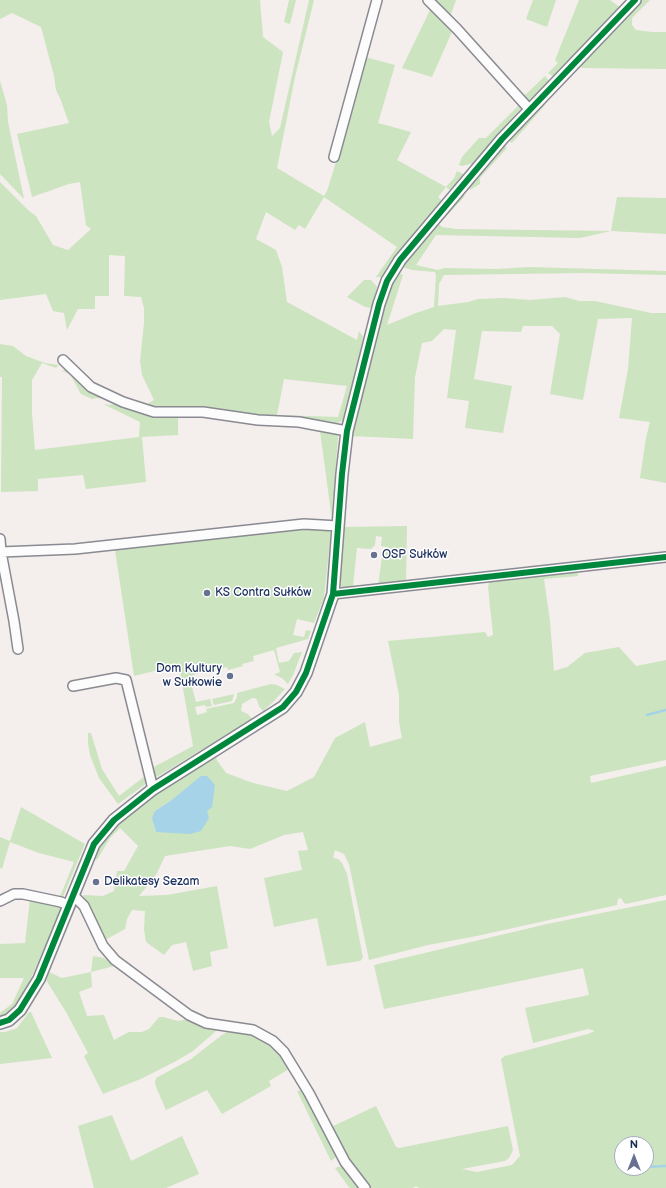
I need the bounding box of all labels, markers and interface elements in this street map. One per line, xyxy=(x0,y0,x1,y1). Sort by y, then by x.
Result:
place label: OSP Sułków xyxy=(382,548,447,562)
marker: OSP Sułków xyxy=(369,550,379,560)
place label: KS Contra Sułków xyxy=(215,586,311,600)
marker: KS Contra Sułków xyxy=(202,588,212,598)
place label: Dom Kultury w Sułkowie xyxy=(156,662,222,690)
marker: Dom Kultury w Sułkowie xyxy=(225,671,235,681)
place label: Delikatesy Sezam xyxy=(104,875,199,889)
marker: Delikatesy Sezam xyxy=(91,877,101,887)
north arrow xyxy=(614,1136,654,1176)
text: N xyxy=(630,1138,638,1151)

